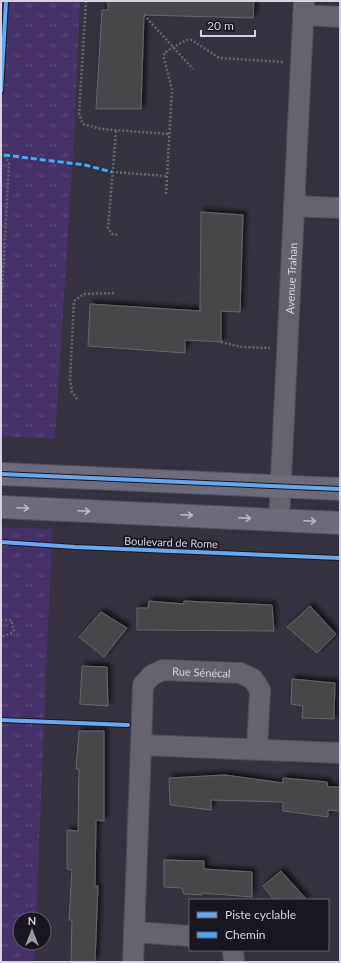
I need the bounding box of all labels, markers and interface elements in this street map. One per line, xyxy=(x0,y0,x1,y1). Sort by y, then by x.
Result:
scale bar xyxy=(201,12,255,38)
text: 20 m xyxy=(207,18,234,33)
street label: Avenue Trahan xyxy=(282,242,299,314)
one-way arrow xyxy=(16,504,29,511)
one-way arrow xyxy=(77,507,90,514)
one-way arrow xyxy=(180,512,193,519)
one-way arrow xyxy=(238,514,251,522)
one-way arrow xyxy=(303,517,316,525)
street label: Boulevard de Rome xyxy=(124,534,218,550)
street label: Rue Sénécal xyxy=(172,664,231,679)
legend xyxy=(189,899,329,951)
text: Piste cyclable xyxy=(225,907,296,922)
north arrow xyxy=(12,911,52,951)
text: N xyxy=(28,914,36,927)
text: Chemin xyxy=(225,927,266,942)

